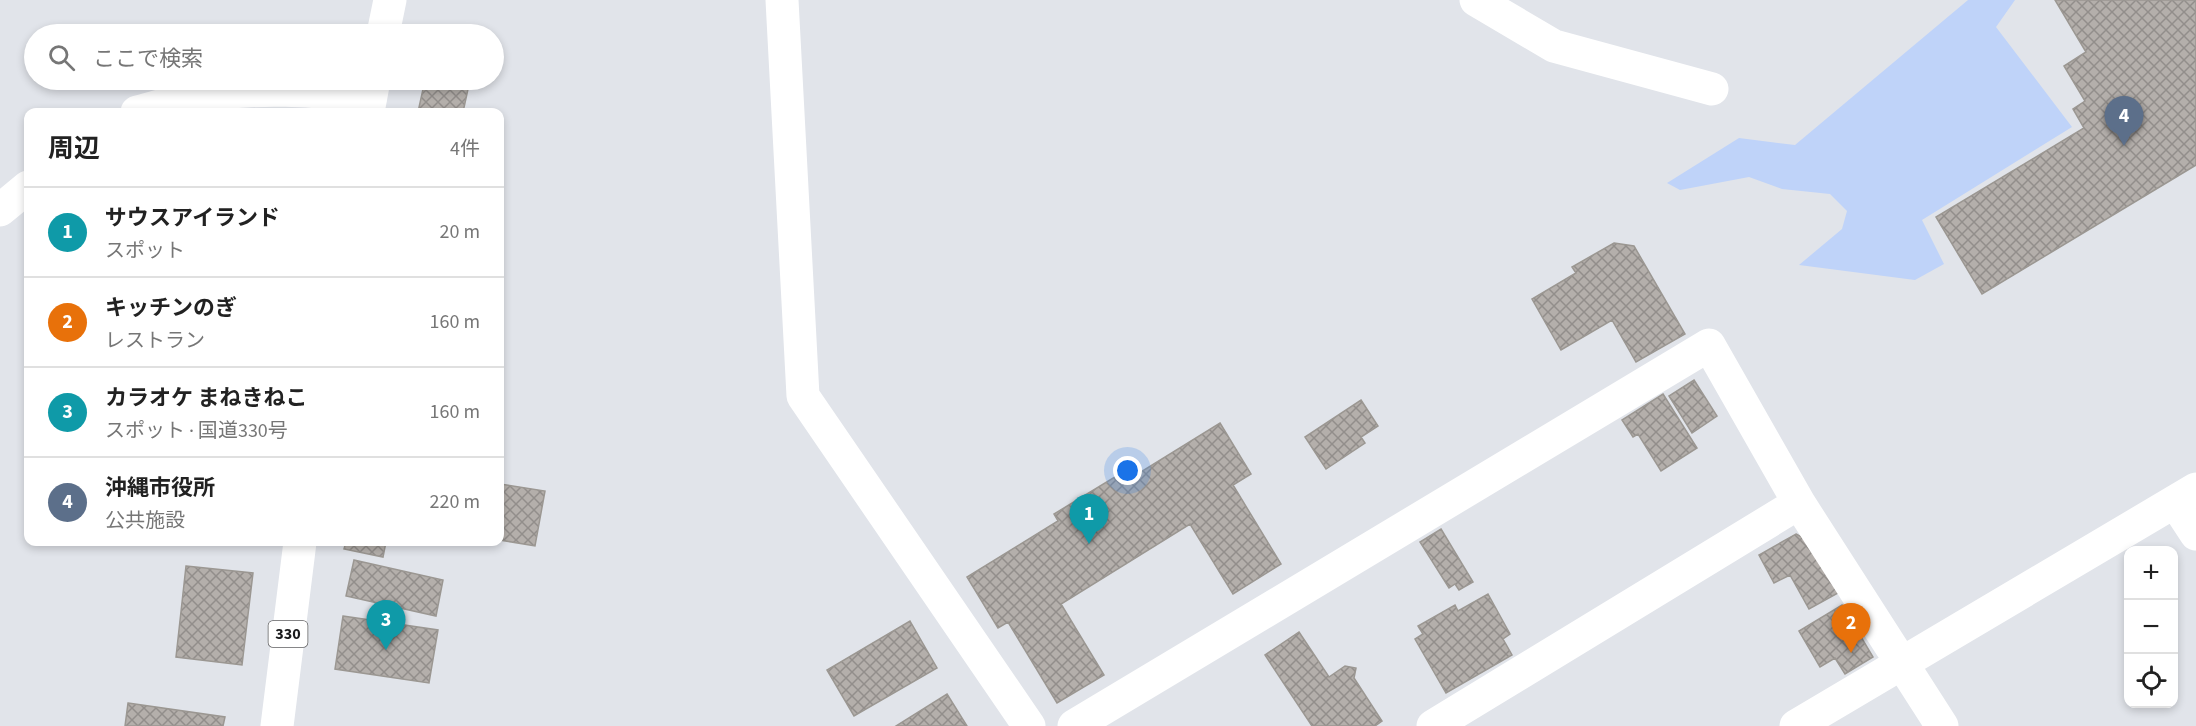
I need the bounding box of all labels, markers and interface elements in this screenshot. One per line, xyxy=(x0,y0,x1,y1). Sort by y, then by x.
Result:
search box xyxy=(24,24,504,90)
icon: search xyxy=(45,41,78,74)
text: ここで検索 xyxy=(93,43,203,75)
pin: 4 xyxy=(2104,96,2144,146)
text: 周辺 xyxy=(48,130,100,167)
text: 4件 xyxy=(450,135,480,163)
text: サウスアイランド xyxy=(105,202,280,234)
text: 1 xyxy=(62,218,73,246)
text: 20 m xyxy=(440,218,480,246)
text: スポット xyxy=(105,237,185,265)
text: キッチンのぎ xyxy=(105,292,237,324)
text: 2 xyxy=(62,308,73,336)
text: 160 m xyxy=(430,308,480,336)
text: レストラン xyxy=(105,327,205,355)
text: カラオケ まねきねこ xyxy=(105,382,307,414)
text: 3 xyxy=(62,398,73,426)
text: 160 m xyxy=(430,398,480,426)
text: スポット · 国道330号 xyxy=(105,417,288,445)
your location xyxy=(1113,456,1142,485)
text: 沖縄市役所 xyxy=(105,472,215,504)
text: 4 xyxy=(62,488,73,516)
text: 220 m xyxy=(430,488,480,516)
pin: 1 xyxy=(1070,494,1108,544)
text: 公共施設 xyxy=(105,507,185,535)
map controls xyxy=(2124,546,2178,708)
button: + xyxy=(2124,546,2178,600)
pin: 3 xyxy=(366,600,406,650)
button: − xyxy=(2124,600,2178,654)
pin: 2 xyxy=(1832,604,1870,653)
road number: 330 xyxy=(268,621,308,647)
button: locate xyxy=(2124,654,2178,708)

